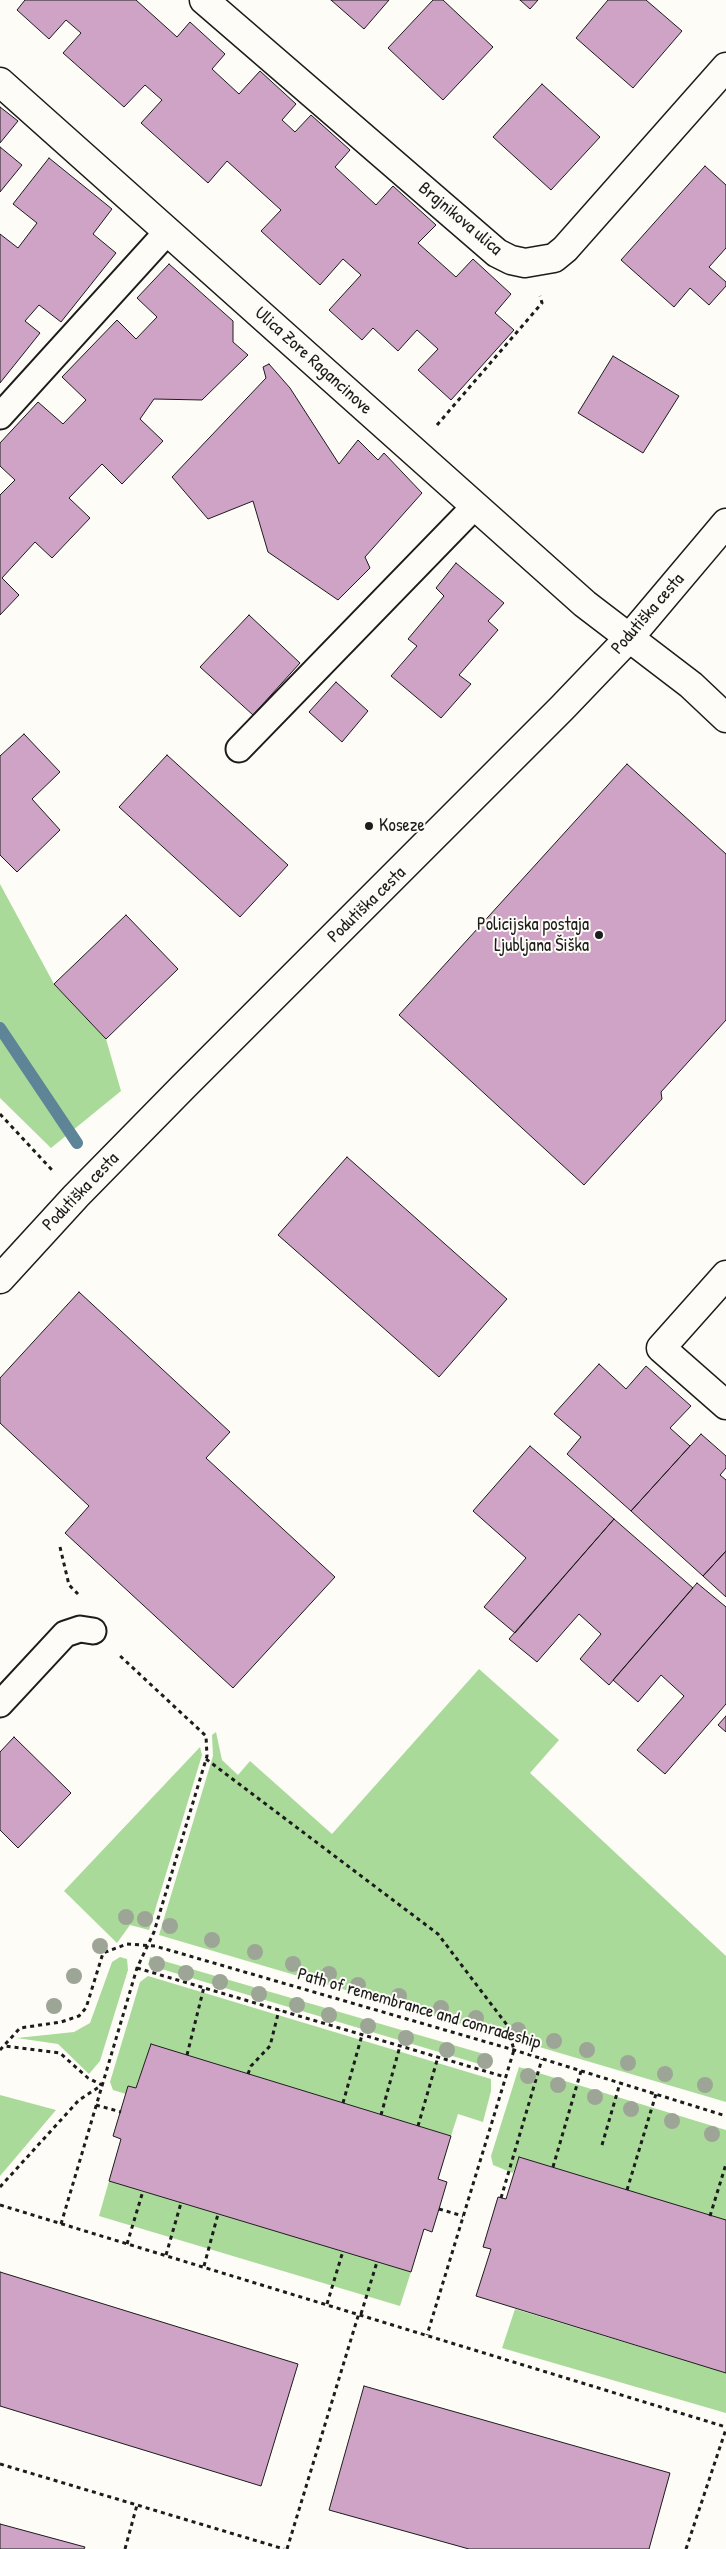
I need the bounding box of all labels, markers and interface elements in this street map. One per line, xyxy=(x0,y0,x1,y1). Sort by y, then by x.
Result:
street label: Brajnikova ulica xyxy=(414,178,506,260)
street label: Ulica Zore Ragancinove xyxy=(250,303,376,419)
street label: Podutiška cesta xyxy=(607,569,689,659)
place label: Koseze xyxy=(379,815,425,837)
marker: Koseze xyxy=(363,820,375,832)
street label: Podutiška cesta xyxy=(323,862,411,948)
place label: Policijska postaja Ljubljana Šiška xyxy=(477,914,589,956)
marker: Policijska postaja Ljubljana Šiška xyxy=(593,929,605,941)
street label: Podutiška cesta xyxy=(38,1148,124,1236)
street label: Path of remembrance and comradeship xyxy=(295,1964,543,2054)

